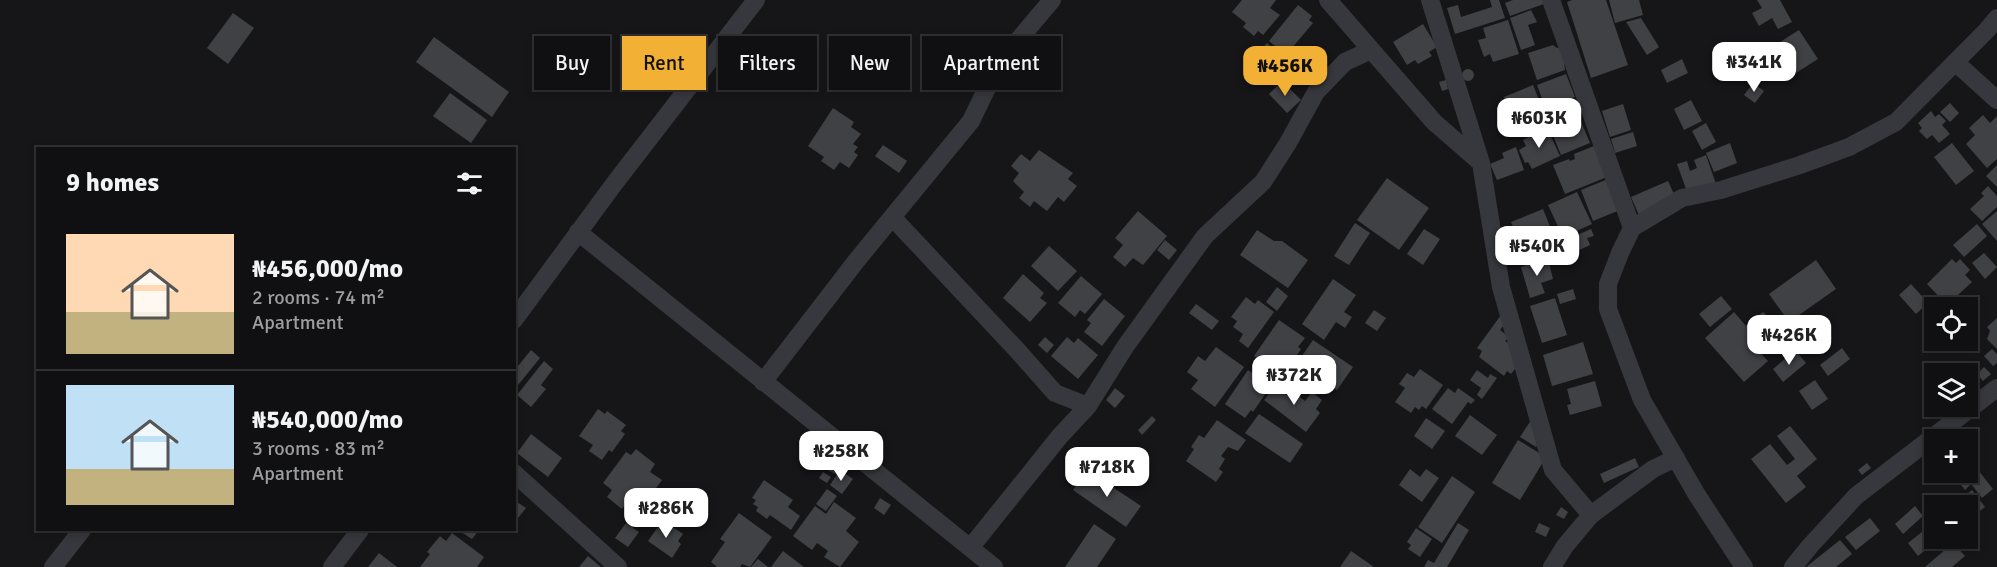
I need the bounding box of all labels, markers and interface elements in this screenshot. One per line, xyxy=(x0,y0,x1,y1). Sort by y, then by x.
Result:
chip: Buy xyxy=(534,36,610,90)
chip: Rent xyxy=(622,36,706,90)
chip: Filters xyxy=(718,36,817,90)
chip: New xyxy=(829,36,910,90)
chip: Apartment xyxy=(922,36,1061,90)
pin: ₦341K xyxy=(1712,42,1796,93)
pin: ₦456K xyxy=(1243,46,1327,97)
text: ₦341K xyxy=(1726,49,1782,74)
text: ₦456K xyxy=(1257,53,1313,78)
pin: ₦603K xyxy=(1497,98,1581,149)
text: ₦603K xyxy=(1511,105,1567,130)
text: 9 homes xyxy=(66,167,159,199)
icon: filters xyxy=(453,167,486,200)
pin: ₦540K xyxy=(1495,226,1579,277)
text: ₦540K xyxy=(1509,233,1565,258)
text: ₦456,000/mo xyxy=(252,253,403,285)
icon: home xyxy=(114,258,186,330)
text: 2 rooms · 74 m² xyxy=(252,285,385,310)
map controls xyxy=(1924,297,1978,549)
button: locate xyxy=(1924,297,1978,351)
text: Apartment xyxy=(252,310,344,335)
pin: ₦426K xyxy=(1747,315,1831,366)
text: ₦426K xyxy=(1761,322,1817,347)
pin: ₦372K xyxy=(1252,355,1336,406)
text: ₦372K xyxy=(1266,362,1322,387)
button: layers xyxy=(1924,363,1978,417)
text: ₦540,000/mo xyxy=(252,404,403,436)
icon: home xyxy=(114,409,186,481)
button: + xyxy=(1924,429,1978,483)
pin: ₦258K xyxy=(799,431,883,482)
text: 3 rooms · 83 m² xyxy=(252,436,385,461)
text: ₦258K xyxy=(813,438,869,463)
pin: ₦718K xyxy=(1065,447,1149,498)
text: ₦718K xyxy=(1079,454,1135,479)
text: Apartment xyxy=(252,461,344,486)
pin: ₦286K xyxy=(624,488,708,539)
text: ₦286K xyxy=(638,495,694,520)
button: − xyxy=(1924,495,1978,549)

